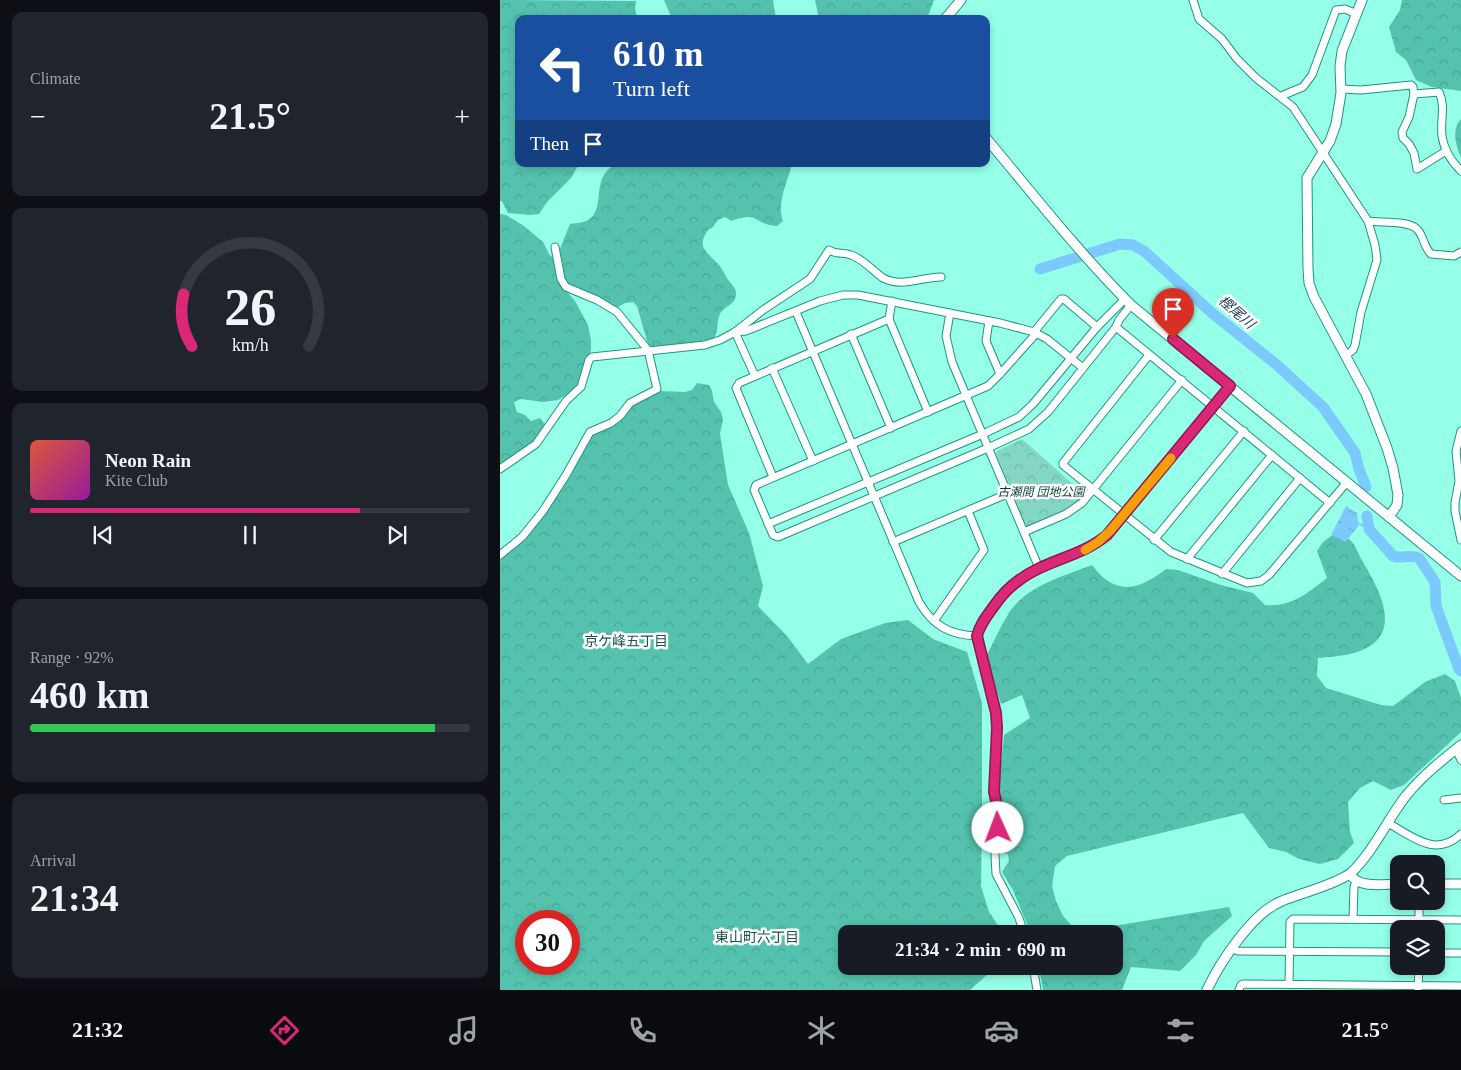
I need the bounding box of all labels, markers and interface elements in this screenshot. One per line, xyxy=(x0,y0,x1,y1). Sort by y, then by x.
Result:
icon: left xyxy=(530,35,595,100)
text: 610 m xyxy=(613,35,703,74)
text: Climate xyxy=(30,70,81,87)
text: Turn left xyxy=(613,76,690,101)
text: 21.5° xyxy=(209,95,291,137)
text: − xyxy=(30,101,46,132)
text: + xyxy=(454,101,470,132)
icon: arrive xyxy=(579,130,607,158)
text: Then xyxy=(530,133,569,154)
text: 26 xyxy=(224,279,276,336)
pin xyxy=(1152,288,1194,339)
water label: 樫尾川 xyxy=(1216,293,1259,333)
icon: arrive xyxy=(1159,295,1187,323)
text: km/h xyxy=(232,335,268,355)
text: Neon Rain xyxy=(105,450,191,471)
text: Kite Club xyxy=(105,472,168,489)
park label: 古瀬間 団地公園 xyxy=(997,485,1086,499)
icon: previous xyxy=(89,521,117,549)
icon: pause xyxy=(236,521,264,549)
icon: next xyxy=(383,521,411,549)
district label: 京ケ峰五丁目 xyxy=(584,633,668,649)
text: Range · 92% xyxy=(30,649,114,666)
text: 460 km xyxy=(30,674,149,716)
position arrow xyxy=(971,801,1023,853)
text: Arrival xyxy=(30,852,76,869)
map controls xyxy=(1390,855,1445,975)
button: search xyxy=(1390,855,1445,910)
text: 21:34 xyxy=(30,877,119,919)
speed limit sign: 30 xyxy=(515,910,580,975)
button: layers xyxy=(1390,920,1445,975)
district label: 東山町六丁目 xyxy=(715,930,799,945)
text: 21:34 · 2 min · 690 m xyxy=(895,939,1066,960)
icon: directions xyxy=(267,1013,302,1048)
icon: music xyxy=(446,1013,481,1048)
icon: phone xyxy=(625,1013,660,1048)
icon: climate xyxy=(804,1013,839,1048)
icon: car xyxy=(984,1013,1019,1048)
icon: filters xyxy=(1163,1013,1198,1048)
text: 21:32 xyxy=(72,1017,123,1042)
text: 21.5° xyxy=(1342,1017,1389,1042)

